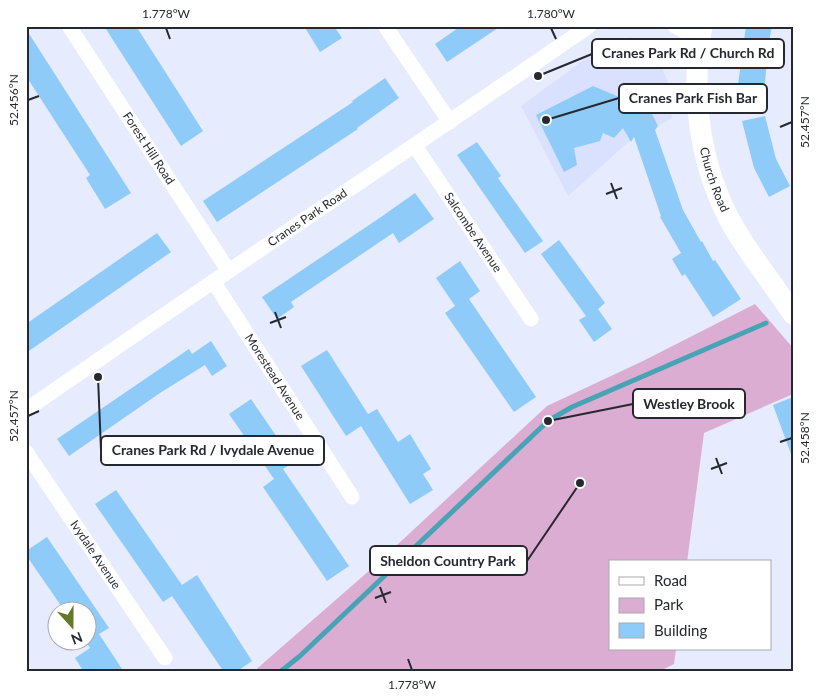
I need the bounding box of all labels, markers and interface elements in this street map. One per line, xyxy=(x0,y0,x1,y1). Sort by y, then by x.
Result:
text: 1.778°W xyxy=(142,6,191,21)
text: 1.780°W xyxy=(527,6,576,21)
callout: Cranes Park Rd / Church Rd xyxy=(592,39,784,68)
text: Cranes Park Rd / Church Rd xyxy=(602,44,774,61)
text: 52.456°N xyxy=(6,74,21,126)
callout: Cranes Park Fish Bar xyxy=(619,84,767,113)
text: Cranes Park Fish Bar xyxy=(629,89,758,106)
text: 52.457°N xyxy=(797,96,812,148)
street label: Forest Hill Road xyxy=(120,109,178,187)
street label: Church Road xyxy=(697,146,733,214)
street label: Cranes Park Road xyxy=(265,185,350,249)
street label: Salcombe Avenue xyxy=(441,189,505,275)
street label: Morestead Avenue xyxy=(242,331,308,422)
callout: Westley Brook xyxy=(633,389,745,418)
text: 52.457°N xyxy=(6,390,21,442)
text: Westley Brook xyxy=(643,395,735,412)
text: 52.458°N xyxy=(797,412,812,464)
callout: Cranes Park Rd / Ivydale Avenue xyxy=(101,436,324,465)
text: Cranes Park Rd / Ivydale Avenue xyxy=(112,441,315,458)
street label: Ivydale Avenue xyxy=(67,517,124,592)
callout: Sheldon Country Park xyxy=(370,546,527,575)
text: Sheldon Country Park xyxy=(380,552,516,569)
legend xyxy=(609,560,772,650)
text: Road xyxy=(654,571,687,589)
text: Park xyxy=(654,595,684,613)
north arrow xyxy=(48,600,98,650)
text: Building xyxy=(654,621,707,639)
text: N xyxy=(69,629,85,648)
text: 1.778°W xyxy=(388,677,437,692)

